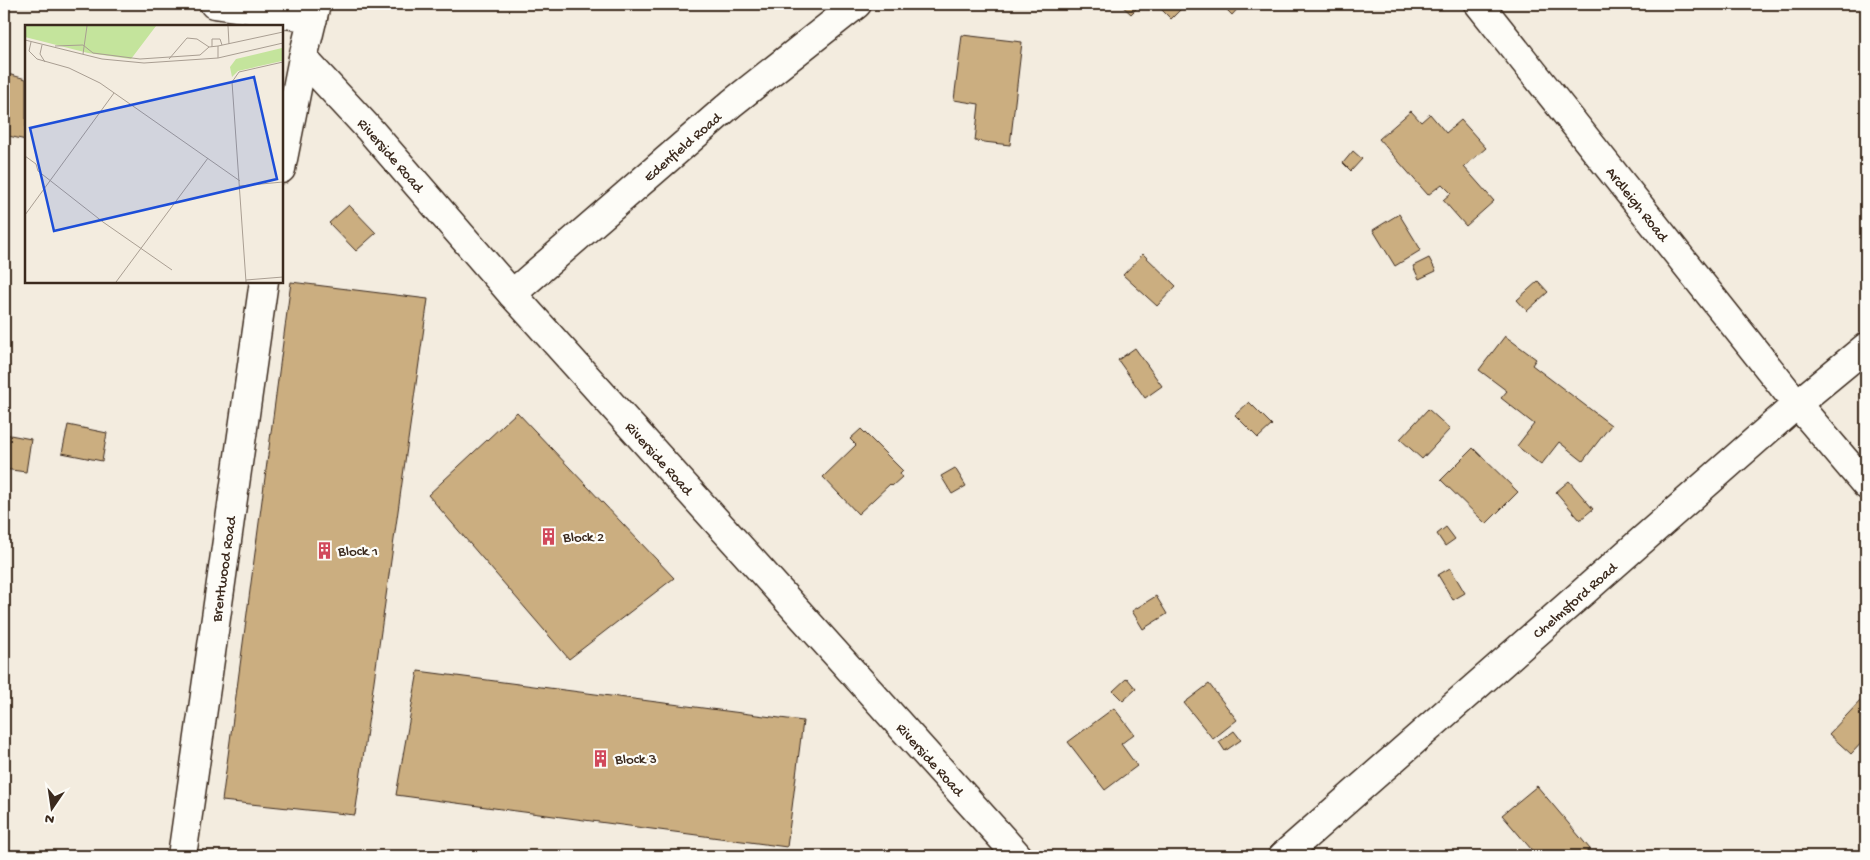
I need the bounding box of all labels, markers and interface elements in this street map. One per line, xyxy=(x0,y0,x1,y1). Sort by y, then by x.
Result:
inset map xyxy=(25,25,282,282)
street label: Edenfield Road xyxy=(641,109,727,187)
street label: Riverside Road xyxy=(353,115,428,198)
street label: Ardleigh Road xyxy=(1601,164,1672,247)
street label: Riverside Road xyxy=(621,419,697,501)
street label: Brentwood Road xyxy=(208,514,242,624)
building icon: Block 2 xyxy=(539,526,559,546)
place label: Block 2 xyxy=(562,529,604,547)
building icon: Block 1 xyxy=(314,540,334,560)
place label: Block 1 xyxy=(337,543,378,561)
street label: Chelmsford Road xyxy=(1530,559,1622,643)
street label: Riverside Road xyxy=(892,720,968,802)
building icon: Block 3 xyxy=(591,748,611,768)
place label: Block 3 xyxy=(614,751,657,769)
north arrow xyxy=(28,782,78,832)
text: N xyxy=(43,809,56,828)

